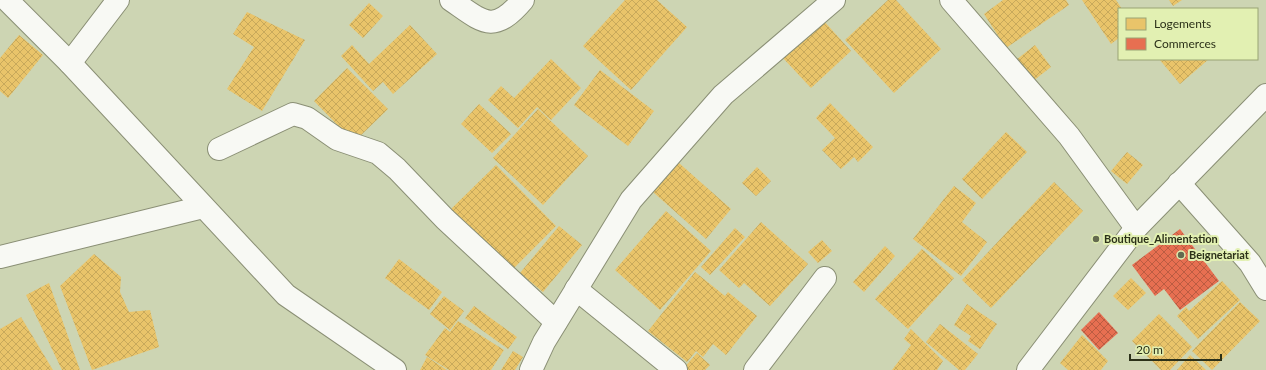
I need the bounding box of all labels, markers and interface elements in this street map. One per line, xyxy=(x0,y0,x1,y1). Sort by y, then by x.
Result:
legend xyxy=(1118,8,1258,60)
text: Logements xyxy=(1154,16,1211,31)
text: Commerces xyxy=(1154,36,1216,51)
place label: Boutique_Alimentation xyxy=(1104,232,1218,245)
marker: Boutique_Alimentation xyxy=(1091,234,1101,244)
place label: Beignetariat xyxy=(1189,248,1250,261)
marker: Beignetariat xyxy=(1176,250,1186,260)
scale bar xyxy=(1130,336,1221,362)
text: 20 m xyxy=(1136,342,1163,357)

